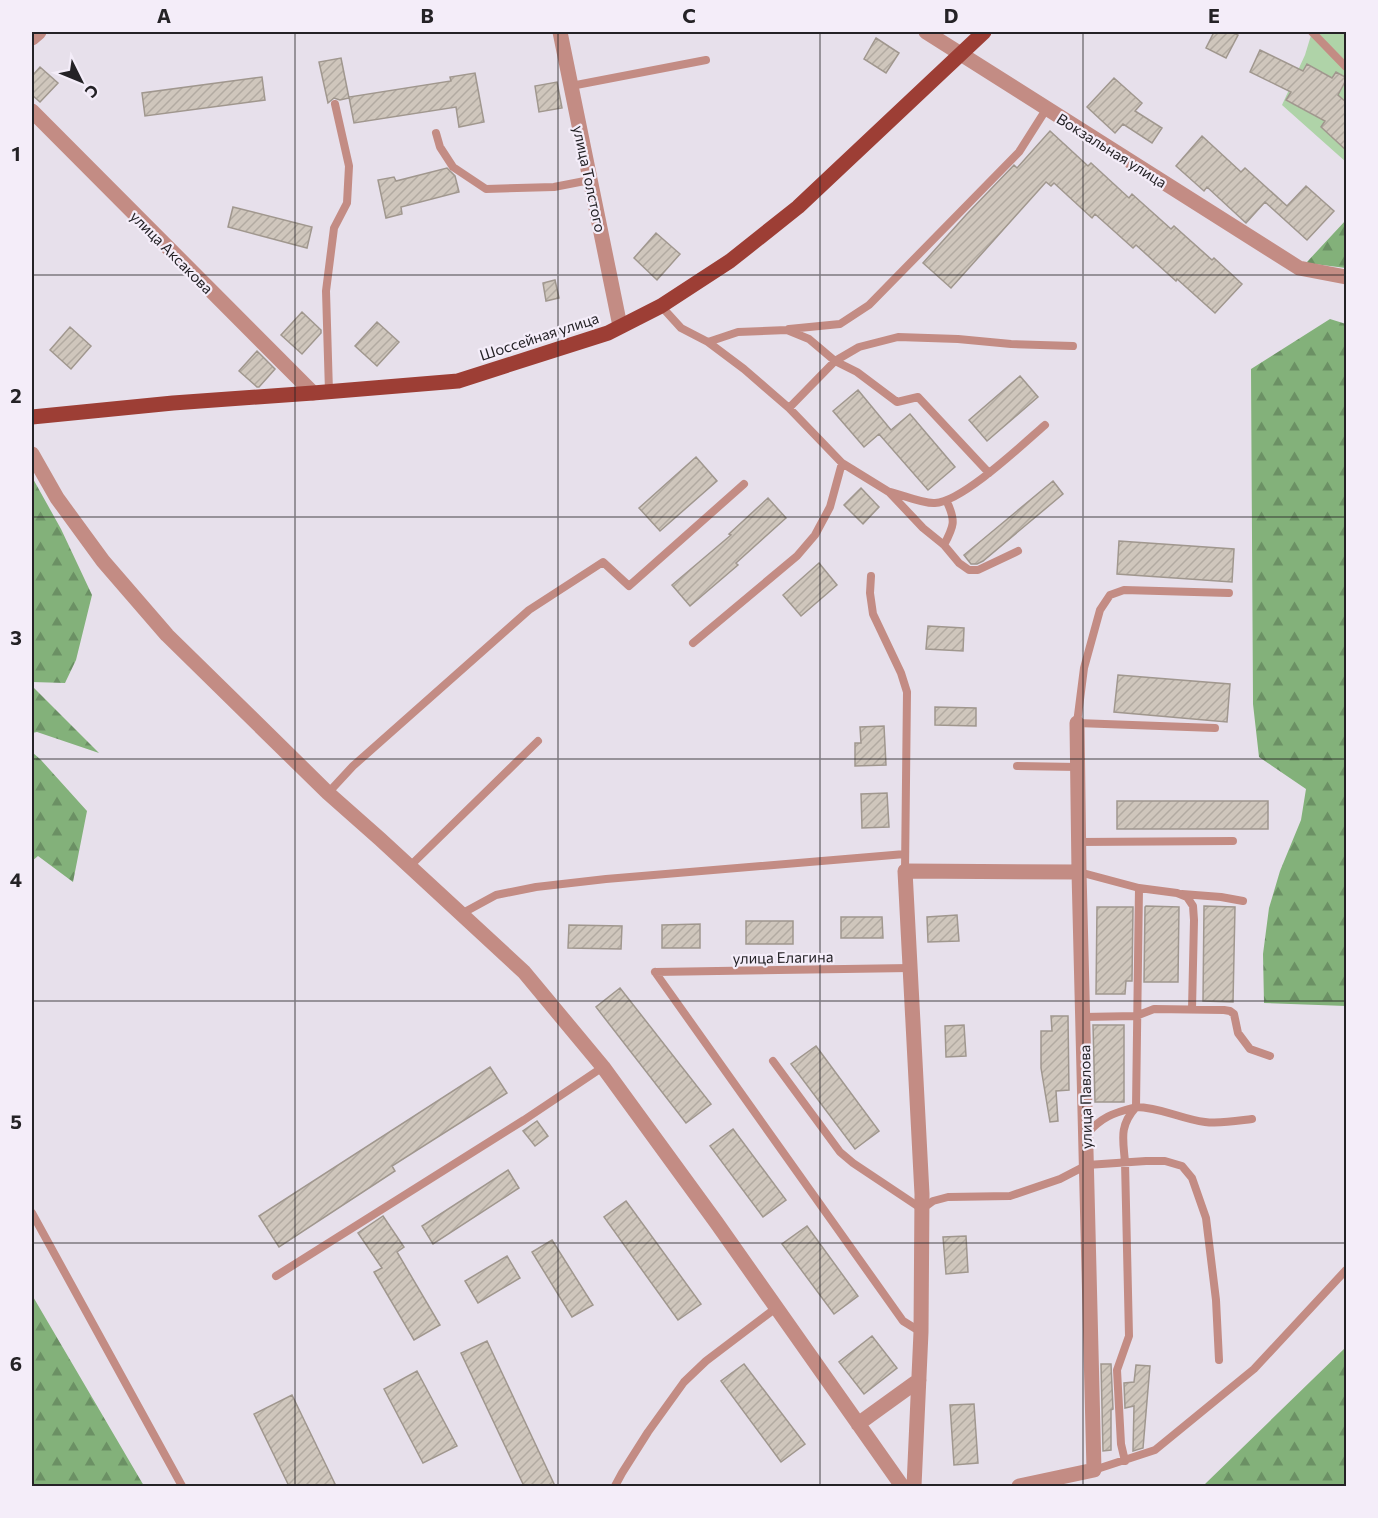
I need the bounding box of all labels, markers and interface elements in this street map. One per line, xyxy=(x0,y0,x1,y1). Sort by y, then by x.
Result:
text: A xyxy=(157,3,171,27)
text: B xyxy=(420,3,434,27)
text: C xyxy=(682,3,696,27)
text: D xyxy=(944,3,958,27)
text: E xyxy=(1208,3,1220,27)
north arrow xyxy=(51,51,111,111)
text: С xyxy=(82,81,103,102)
street label: Вокзальная улица xyxy=(1054,109,1170,191)
street label: улица Толстого xyxy=(570,124,610,234)
text: 1 xyxy=(11,141,21,165)
street label: улица Аксакова xyxy=(127,207,217,297)
street label: Шоссейная улица xyxy=(477,308,601,364)
text: 2 xyxy=(10,383,22,407)
text: 3 xyxy=(10,625,22,649)
text: 4 xyxy=(10,867,22,891)
street label: улица Елагина xyxy=(732,947,834,967)
street label: улица Павлова xyxy=(1075,1045,1095,1149)
text: 5 xyxy=(10,1109,22,1133)
text: 6 xyxy=(10,1351,22,1375)

